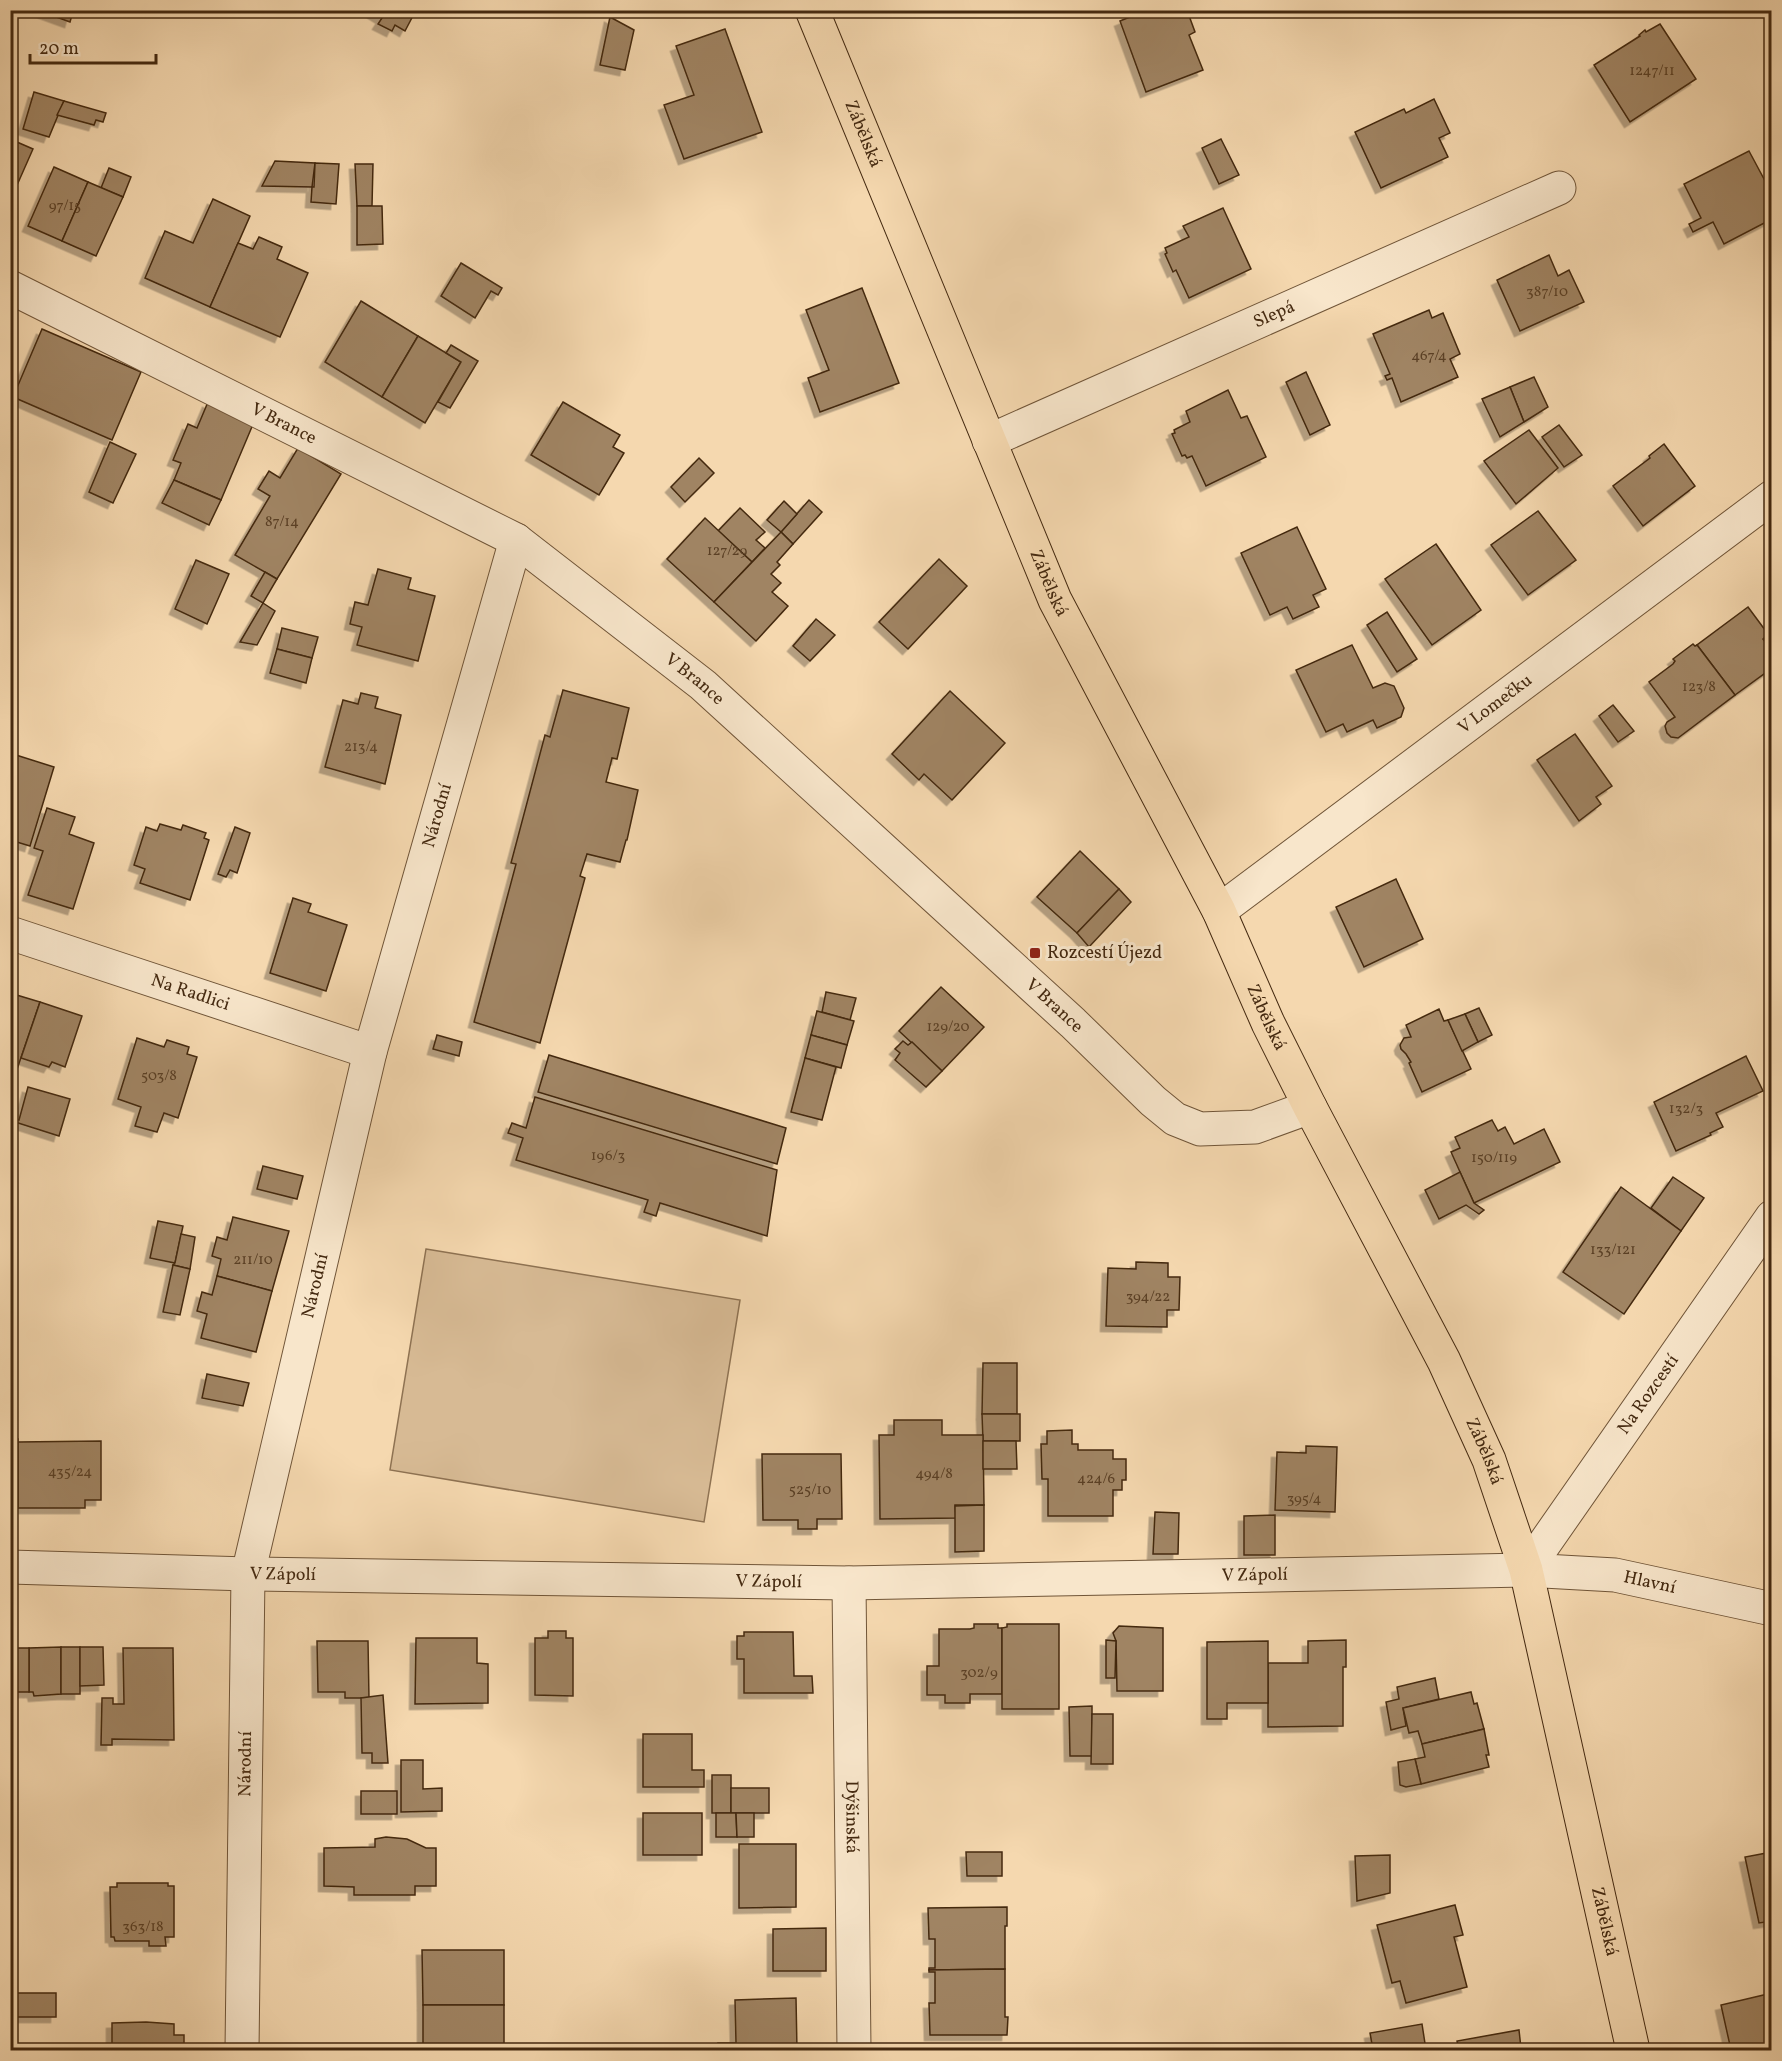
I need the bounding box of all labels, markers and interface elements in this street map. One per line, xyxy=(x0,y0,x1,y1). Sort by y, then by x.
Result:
scale bar xyxy=(30,27,156,65)
text: 20 m xyxy=(39,37,79,62)
house number: 1247/11 xyxy=(1629,61,1675,82)
street label: Zábělská xyxy=(838,96,888,171)
house number: 97/15 xyxy=(49,196,81,217)
house number: 387/10 xyxy=(1526,282,1568,303)
street label: Slepá xyxy=(1249,294,1299,335)
house number: 467/4 xyxy=(1411,346,1447,367)
street label: V Brance xyxy=(247,397,321,451)
house number: 87/14 xyxy=(265,512,299,533)
house number: 127/29 xyxy=(707,541,748,562)
street label: Zábělská xyxy=(1023,546,1074,621)
street label: V Brance xyxy=(659,647,730,711)
street label: V Lomečku xyxy=(1453,668,1538,740)
house number: 123/8 xyxy=(1682,677,1716,698)
house number: 213/4 xyxy=(344,737,378,758)
street label: Národní xyxy=(416,780,459,851)
place label: Rozcestí Újezd xyxy=(1047,941,1162,966)
marker: Rozcestí Újezd xyxy=(1028,946,1042,960)
street label: Na Radlici xyxy=(148,968,233,1017)
street label: V Brance xyxy=(1020,973,1089,1039)
street label: Zábělská xyxy=(1240,980,1292,1055)
house number: 129/20 xyxy=(926,1017,970,1038)
house number: 503/8 xyxy=(141,1066,177,1087)
house number: 132/3 xyxy=(1669,1099,1703,1120)
house number: 196/3 xyxy=(591,1146,625,1167)
house number: 150/119 xyxy=(1471,1148,1517,1169)
house number: 133/121 xyxy=(1590,1240,1636,1261)
house number: 211/10 xyxy=(233,1250,273,1271)
street label: Národní xyxy=(296,1250,335,1321)
house number: 394/22 xyxy=(1126,1287,1170,1308)
street label: Na Rozcestí xyxy=(1612,1349,1685,1440)
street label: Zábělská xyxy=(1459,1414,1509,1488)
house number: 435/24 xyxy=(48,1462,92,1483)
house number: 494/8 xyxy=(915,1464,953,1485)
house number: 424/6 xyxy=(1077,1469,1115,1490)
house number: 525/10 xyxy=(789,1480,831,1501)
house number: 395/4 xyxy=(1287,1489,1321,1510)
street label: V Zápolí xyxy=(250,1562,317,1588)
street label: V Zápolí xyxy=(1221,1562,1289,1588)
street label: Hlavní xyxy=(1621,1565,1679,1600)
street label: V Zápolí xyxy=(736,1569,803,1595)
house number: 302/9 xyxy=(960,1663,998,1684)
street label: Národní xyxy=(233,1730,259,1797)
street label: Dýšinská xyxy=(839,1780,864,1854)
street label: Zábělská xyxy=(1584,1884,1624,1959)
house number: 363/18 xyxy=(122,1917,164,1938)

